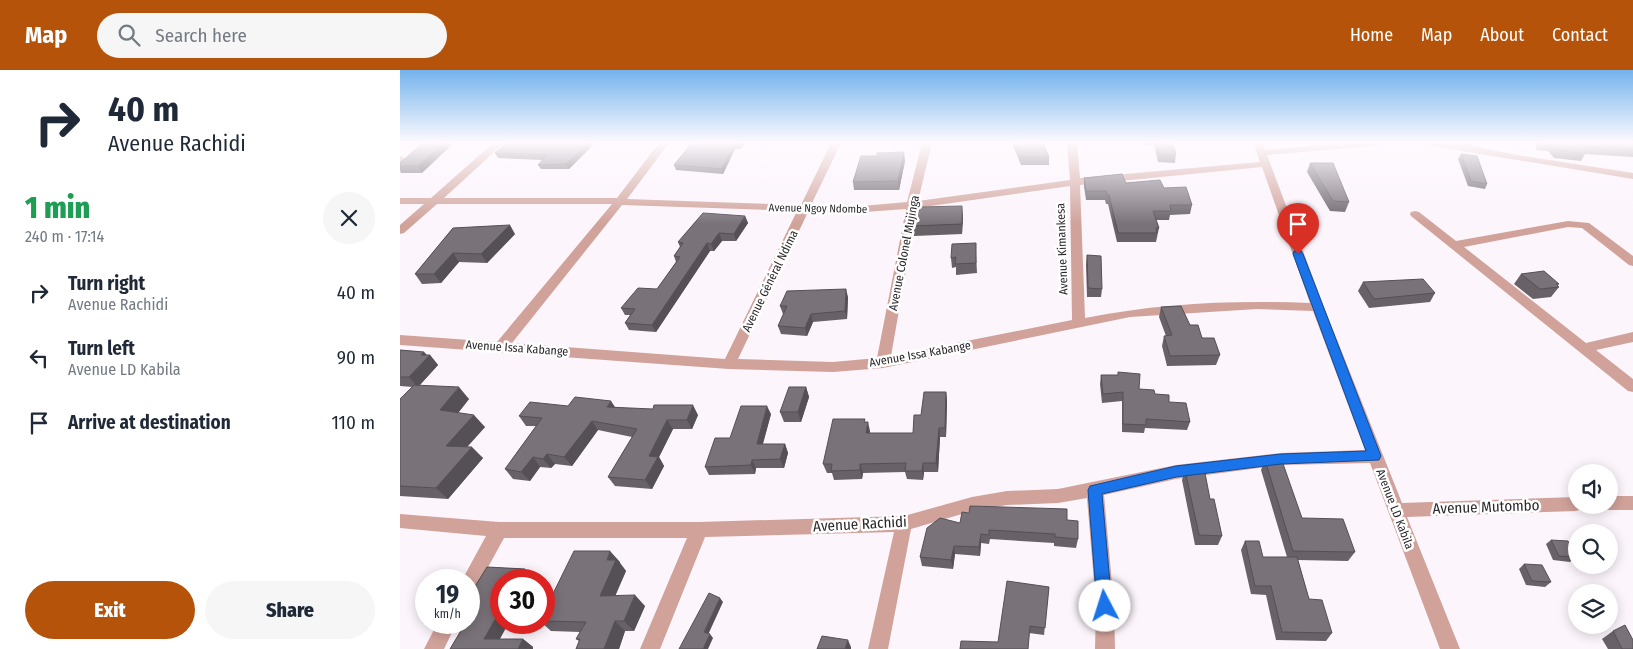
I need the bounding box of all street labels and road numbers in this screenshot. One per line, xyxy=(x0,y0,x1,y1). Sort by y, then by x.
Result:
street label: Avenue Colonel Mujinga xyxy=(886,194,922,312)
street label: Avenue Ngoy Ndombe xyxy=(769,201,867,216)
street label: Avenue Kimankesa xyxy=(1053,203,1071,295)
street label: Avenue Général Ndima xyxy=(739,228,801,334)
street label: Avenue Issa Kabange xyxy=(465,337,569,359)
street label: Avenue Issa Kabange xyxy=(868,338,972,370)
street label: Avenue LD Kabila xyxy=(1373,467,1417,551)
street label: Avenue Mutombo xyxy=(1432,496,1540,518)
street label: Avenue Rachidi xyxy=(813,513,907,535)

